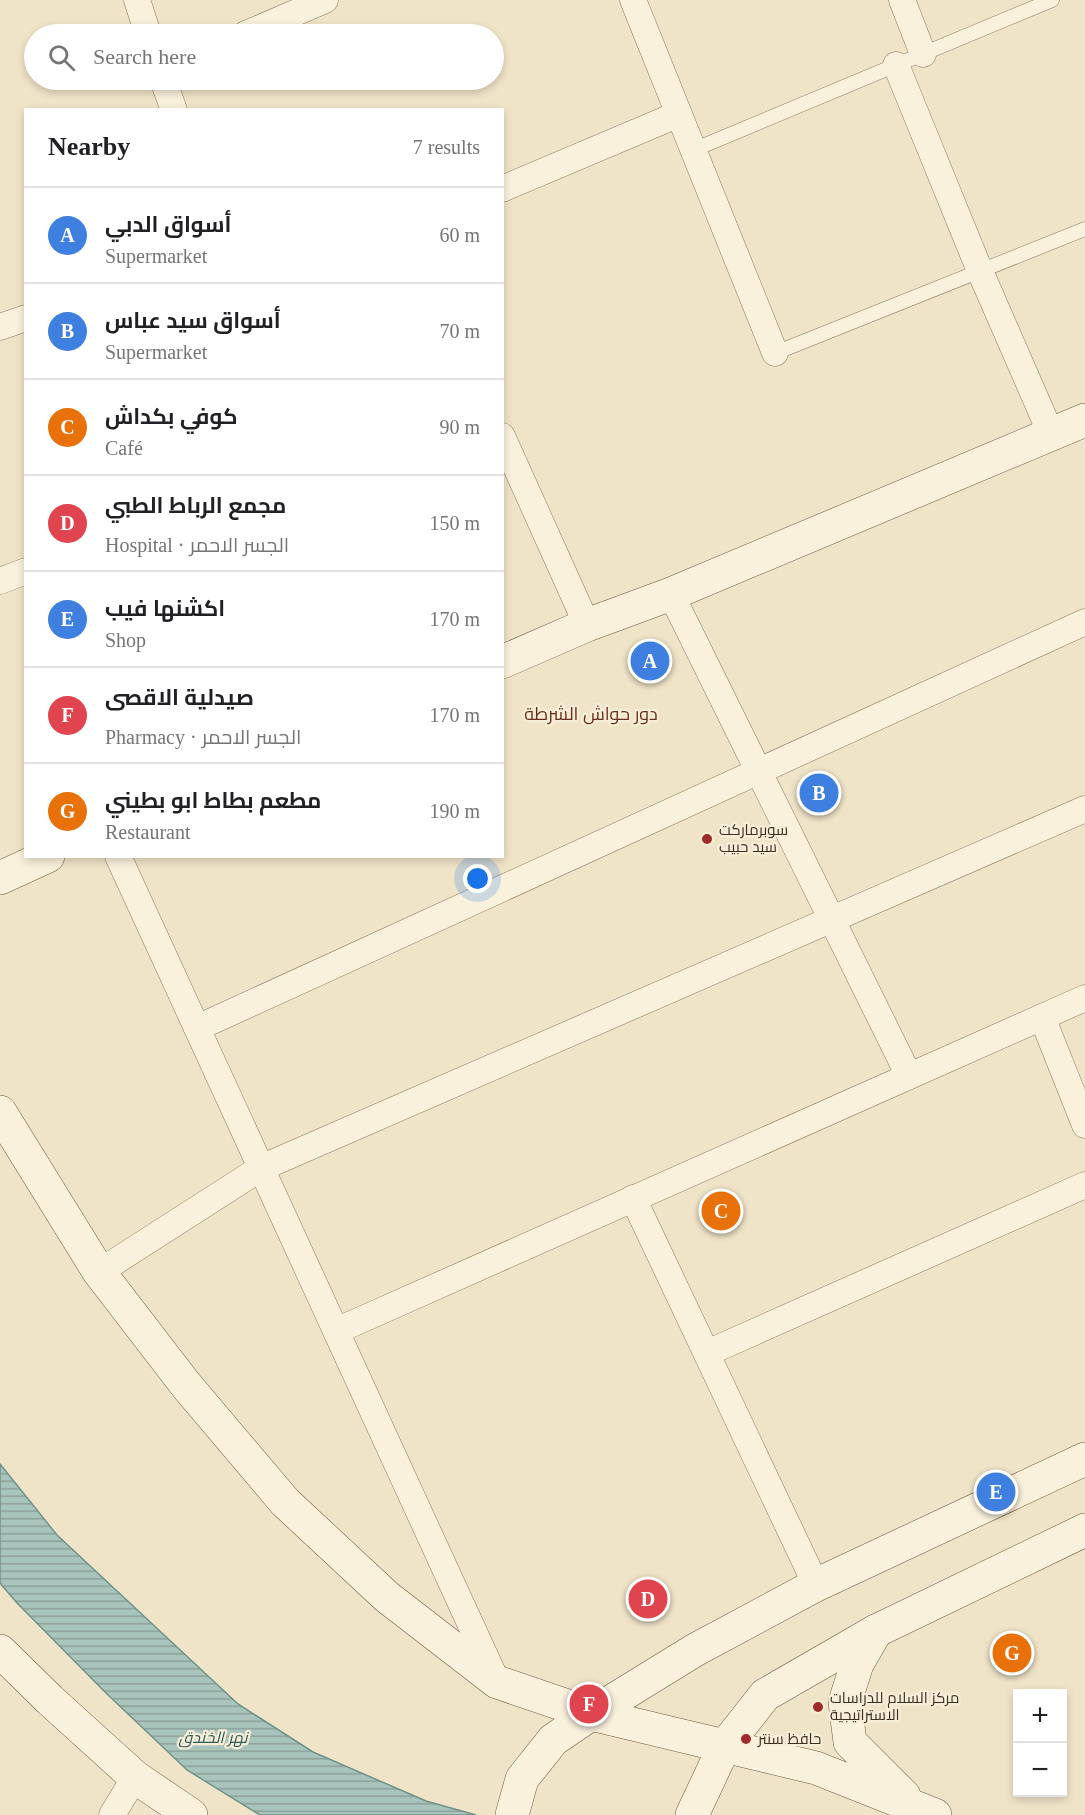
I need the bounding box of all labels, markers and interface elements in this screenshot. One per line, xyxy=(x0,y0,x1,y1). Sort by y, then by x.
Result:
search box xyxy=(24,24,504,90)
icon: search xyxy=(45,41,78,74)
text: Search here xyxy=(93,44,196,69)
text: Nearby xyxy=(48,132,130,161)
text: 7 results xyxy=(413,136,480,158)
text: أسواق الدبي xyxy=(105,212,231,237)
text: A xyxy=(60,224,75,246)
text: 60 m xyxy=(439,224,480,246)
text: Supermarket xyxy=(105,245,207,267)
text: أسواق سيد عباس xyxy=(105,308,281,333)
text: B xyxy=(61,320,74,342)
text: 70 m xyxy=(439,320,480,342)
text: Supermarket xyxy=(105,341,207,363)
text: كوفي بكداش xyxy=(105,404,238,429)
text: C xyxy=(60,416,75,438)
text: 90 m xyxy=(439,416,480,438)
text: Café xyxy=(105,437,143,459)
text: مجمع الرباط الطبي xyxy=(105,493,286,518)
text: D xyxy=(60,512,75,534)
text: 150 m xyxy=(429,512,480,534)
text: Hospital · الجسر الاحمر xyxy=(105,534,289,556)
text: اكشنها فيب xyxy=(105,596,225,621)
text: E xyxy=(61,608,74,630)
text: 170 m xyxy=(429,608,480,630)
text: Shop xyxy=(105,629,146,651)
pin: A xyxy=(630,638,670,684)
text: صيدلية الاقصى xyxy=(105,685,254,710)
text: F xyxy=(61,704,74,726)
text: 170 m xyxy=(429,704,480,726)
district label: دور حواش الشرطة xyxy=(524,704,658,725)
text: Pharmacy · الجسر الاحمر xyxy=(105,726,301,748)
pin: B xyxy=(800,770,838,816)
text: مطعم بطاط ابو بطيني xyxy=(105,788,321,813)
text: G xyxy=(60,800,75,822)
text: 190 m xyxy=(429,800,480,822)
text: Restaurant xyxy=(105,821,191,843)
place label: سوبرماركت سيد حبيب xyxy=(719,822,788,855)
marker: سوبرماركت سيد حبيب xyxy=(700,832,714,846)
your location xyxy=(463,864,492,893)
pin: C xyxy=(702,1188,740,1234)
pin: E xyxy=(976,1470,1016,1514)
pin: D xyxy=(628,1576,668,1622)
pin: G xyxy=(992,1630,1032,1676)
pin: F xyxy=(570,1682,608,1726)
map controls xyxy=(1013,1689,1067,1797)
button: + xyxy=(1013,1689,1067,1743)
place label: مركز السلام للدراسات الاستراتيجية xyxy=(830,1690,959,1724)
marker: مركز السلام للدراسات الاستراتيجية xyxy=(811,1700,825,1714)
water label: نهر الخندق xyxy=(178,1729,249,1748)
place label: حافظ سنتر xyxy=(757,1731,821,1748)
marker: حافظ سنتر xyxy=(739,1732,753,1746)
button: − xyxy=(1013,1743,1067,1797)

